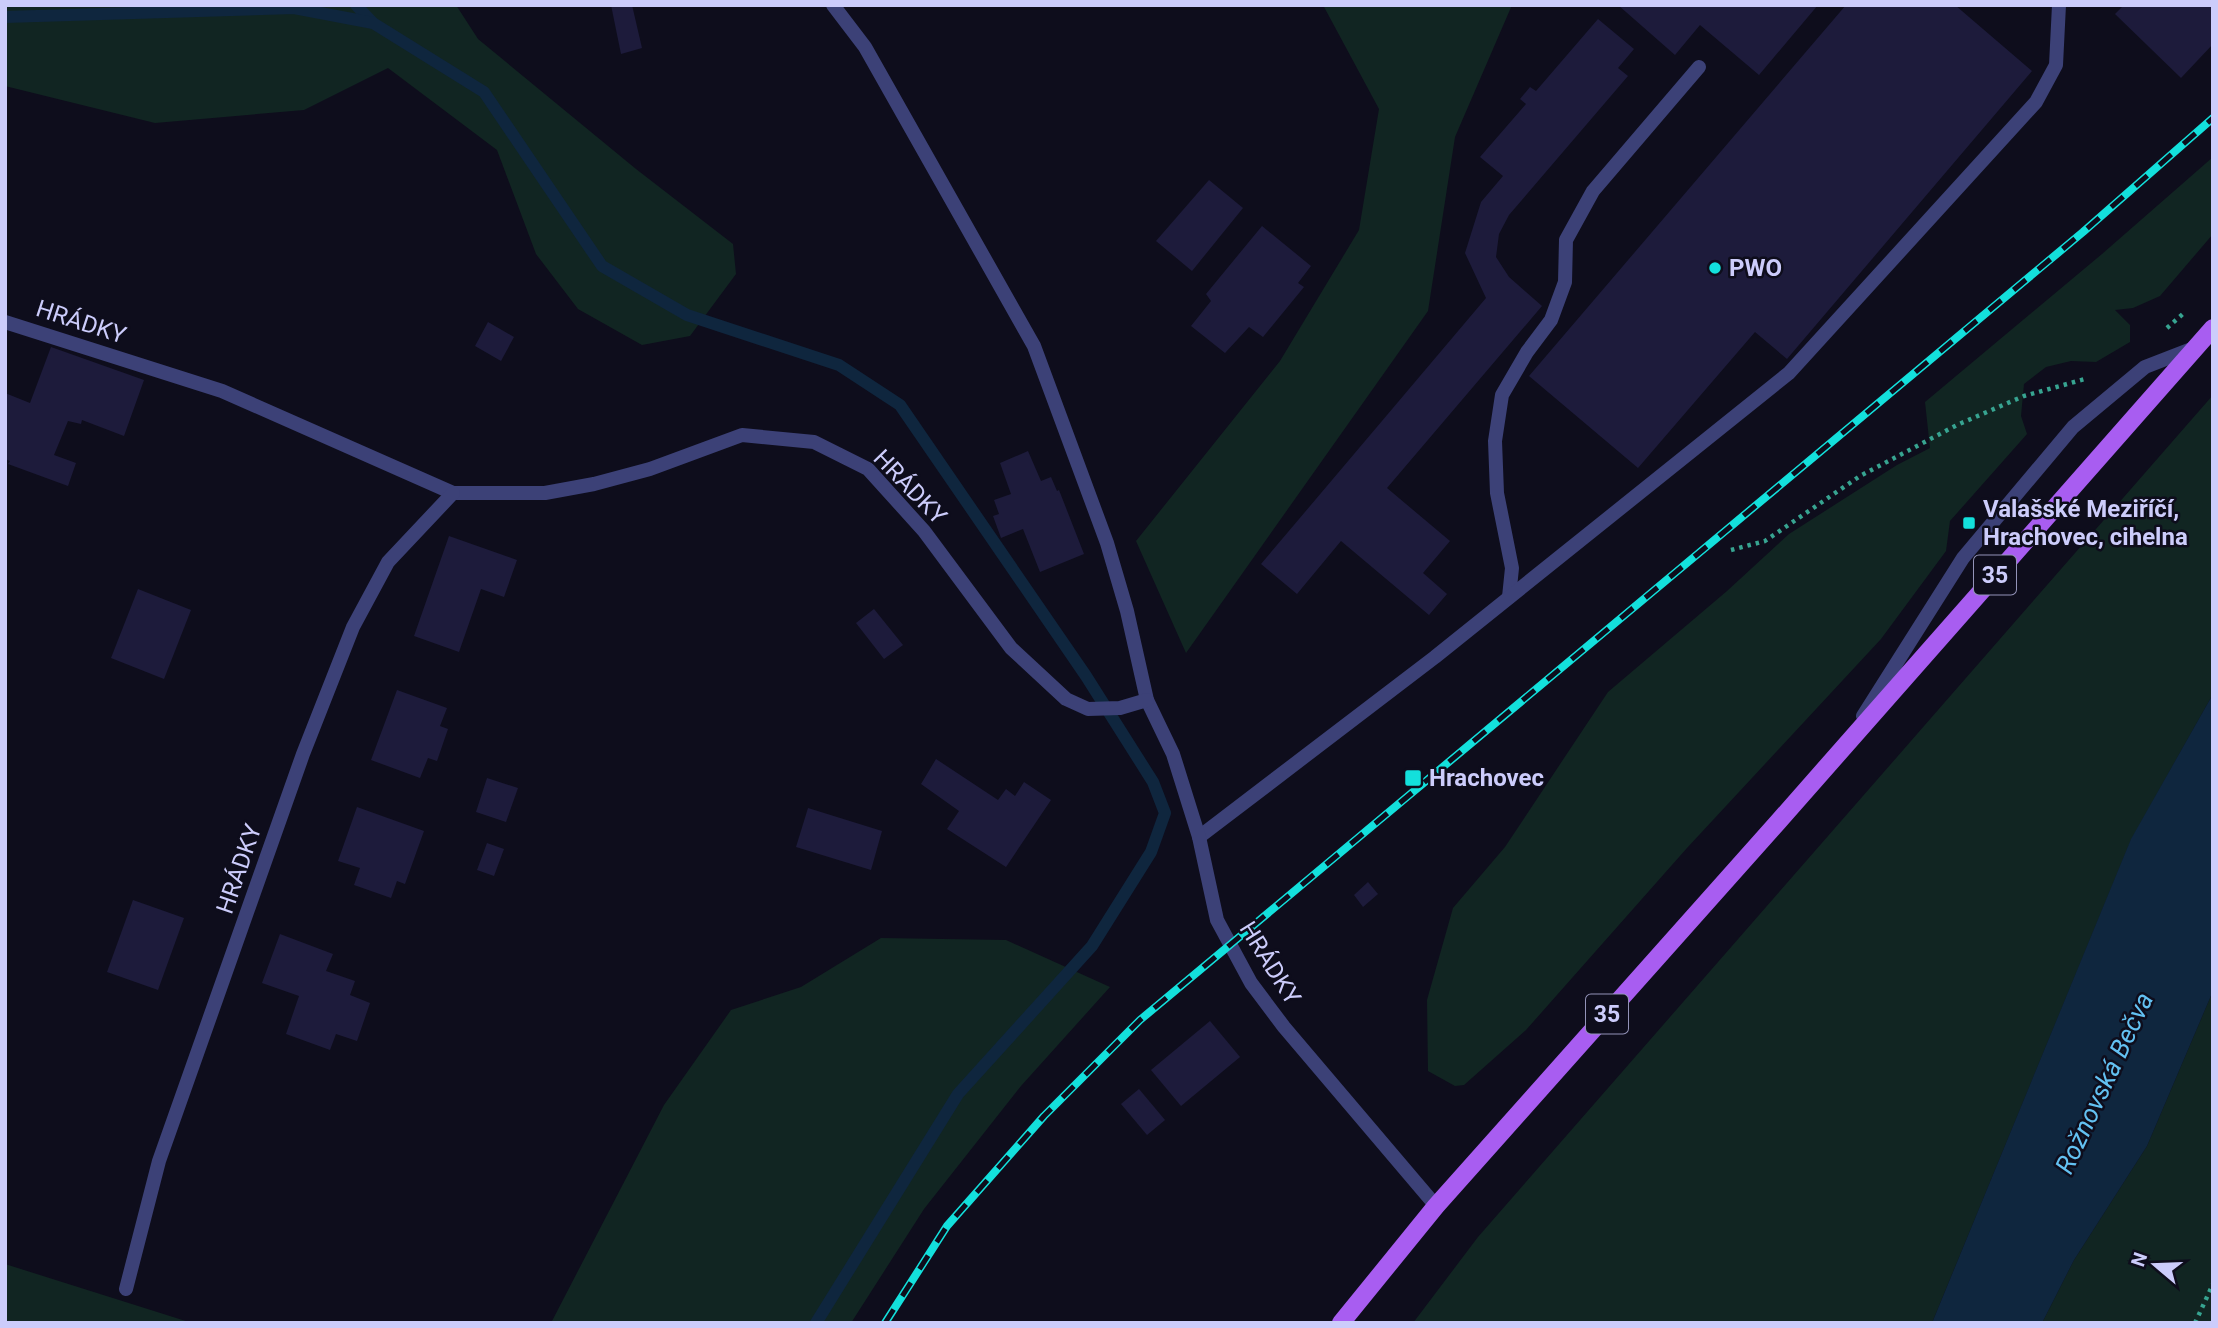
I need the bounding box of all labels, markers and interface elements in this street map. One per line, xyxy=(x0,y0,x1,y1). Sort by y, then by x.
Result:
place label: PWO xyxy=(1729,254,1782,282)
marker: PWO xyxy=(1707,260,1723,276)
street label: HRÁDKY xyxy=(33,294,130,350)
street label: HRÁDKY xyxy=(868,444,953,531)
place label: Valašské Meziříčí, Hrachovec, cihelna xyxy=(1983,495,2188,551)
marker: Valašské Meziříčí, Hrachovec, cihelna xyxy=(1961,515,1977,531)
road number: 35 xyxy=(1974,555,2016,594)
place label: Hrachovec xyxy=(1429,764,1544,792)
marker: Hrachovec xyxy=(1403,768,1423,788)
street label: HRÁDKY xyxy=(211,820,268,917)
street label: HRÁDKY xyxy=(1234,916,1307,1010)
water label: Rožnovská Bečva xyxy=(2049,988,2159,1178)
road number: 35 xyxy=(1586,995,1628,1034)
north arrow xyxy=(2120,1230,2190,1300)
text: N xyxy=(2126,1250,2152,1270)

